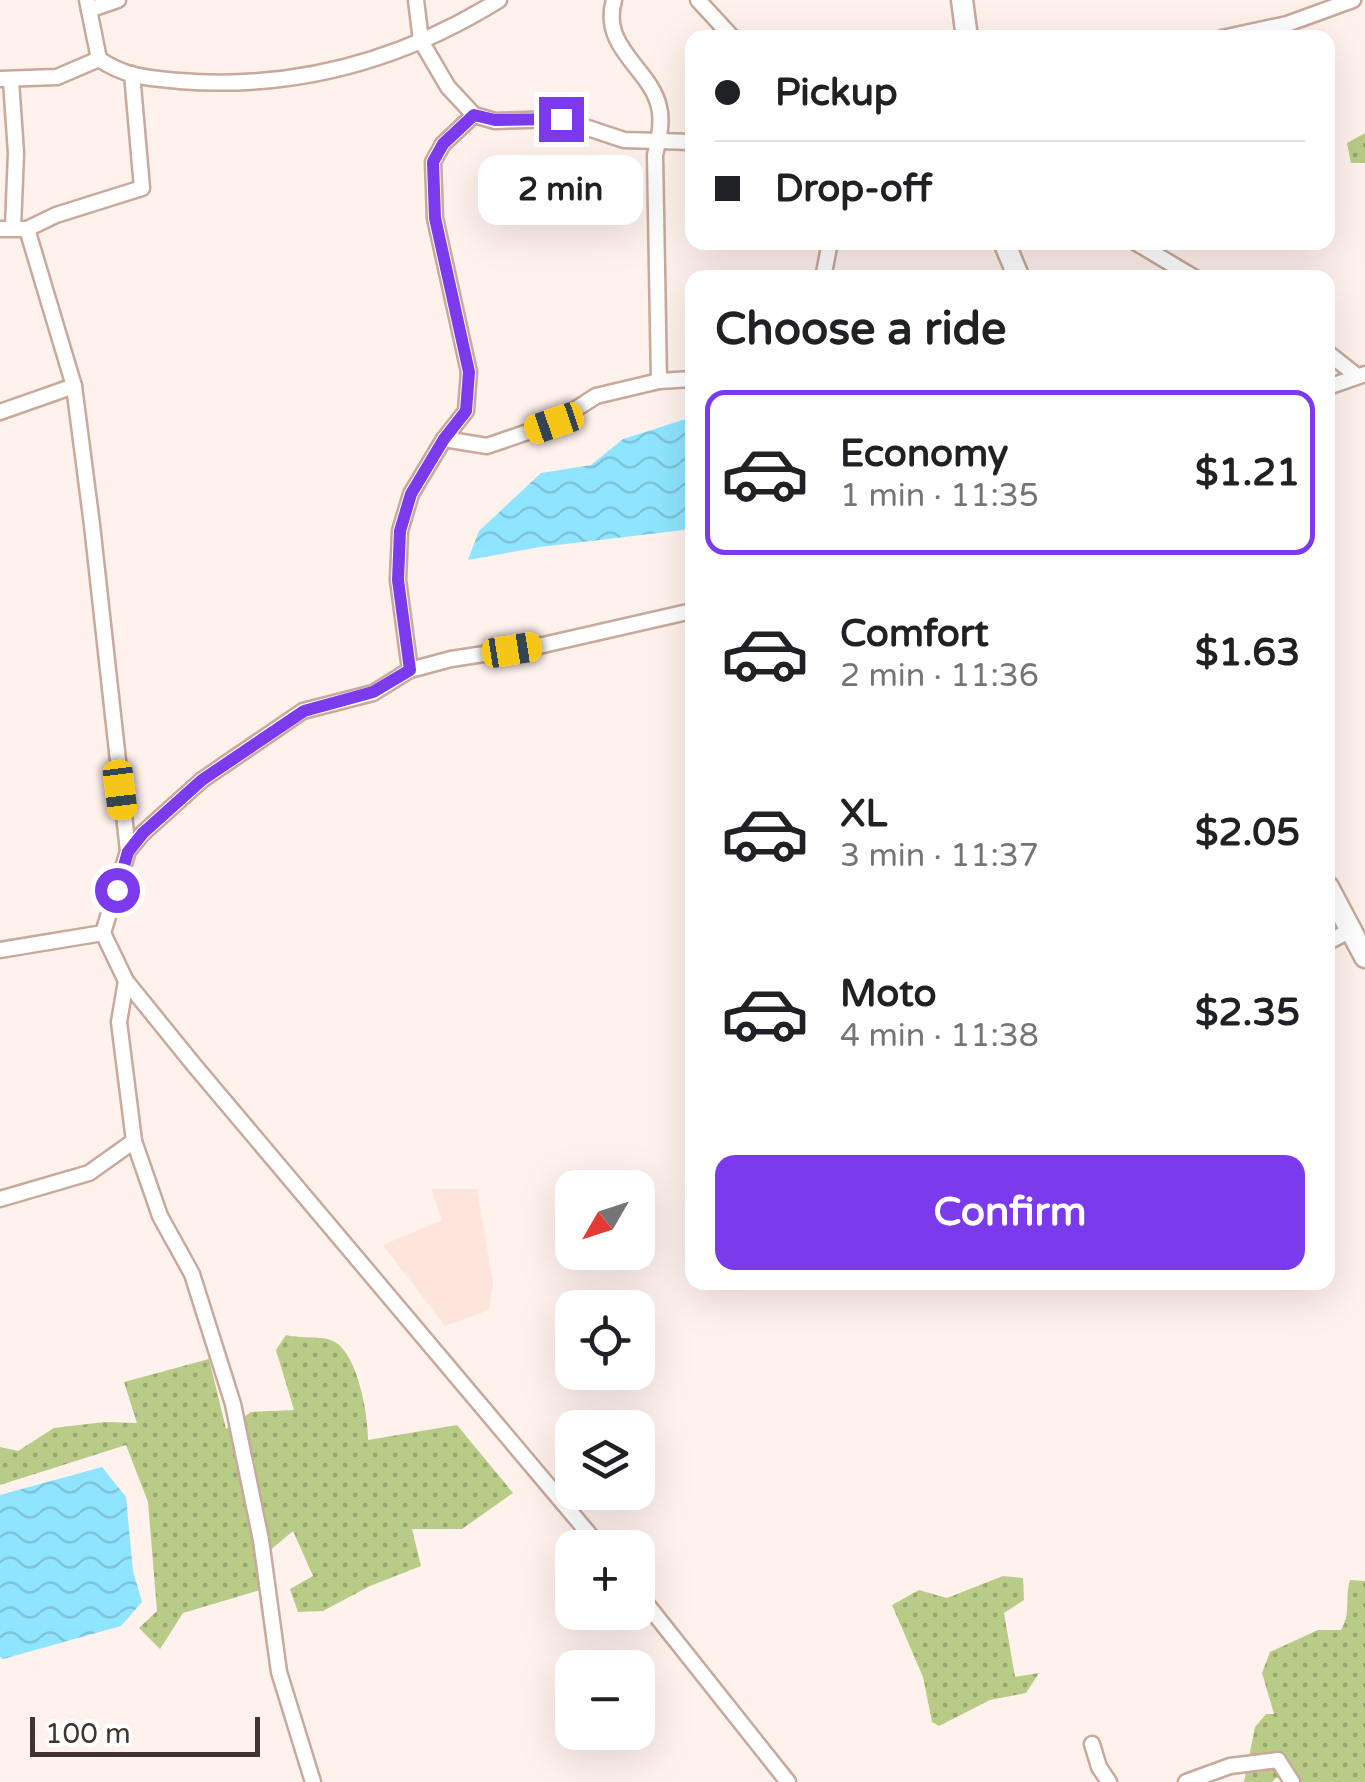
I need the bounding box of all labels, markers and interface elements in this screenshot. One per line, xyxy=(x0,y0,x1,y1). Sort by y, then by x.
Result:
text: Pickup xyxy=(775,70,898,116)
route end xyxy=(539,97,584,142)
callout: 2 min xyxy=(478,154,644,224)
text: Drop-off xyxy=(775,166,932,212)
text: 2 min xyxy=(518,171,603,209)
text: Choose a ride xyxy=(715,303,1006,357)
car xyxy=(521,399,587,447)
icon: car xyxy=(720,428,810,518)
text: Economy xyxy=(840,431,1008,477)
text: $1.21 xyxy=(1195,450,1300,496)
text: 1 min · 11:35 xyxy=(840,477,1039,515)
icon: car xyxy=(720,608,810,698)
text: Comfort xyxy=(840,611,989,657)
car xyxy=(480,630,544,670)
text: $1.63 xyxy=(1195,630,1300,676)
text: 2 min · 11:36 xyxy=(840,657,1039,695)
car xyxy=(101,758,139,822)
icon: car xyxy=(720,788,810,878)
text: XL xyxy=(840,791,887,837)
text: $2.05 xyxy=(1195,810,1300,856)
text: 3 min · 11:37 xyxy=(840,837,1039,875)
route start xyxy=(95,868,140,913)
icon: car xyxy=(720,968,810,1058)
text: Moto xyxy=(840,971,936,1017)
text: $2.35 xyxy=(1195,990,1300,1036)
text: 4 min · 11:38 xyxy=(840,1017,1039,1055)
button: Confirm xyxy=(715,1155,1305,1270)
north arrow xyxy=(555,1170,655,1270)
map controls xyxy=(555,1170,655,1750)
button: locate xyxy=(555,1290,655,1390)
button: layers xyxy=(555,1410,655,1510)
button: + xyxy=(555,1530,655,1630)
button: − xyxy=(555,1650,655,1750)
scale bar xyxy=(30,1712,260,1756)
text: 100 m xyxy=(45,1717,131,1751)

